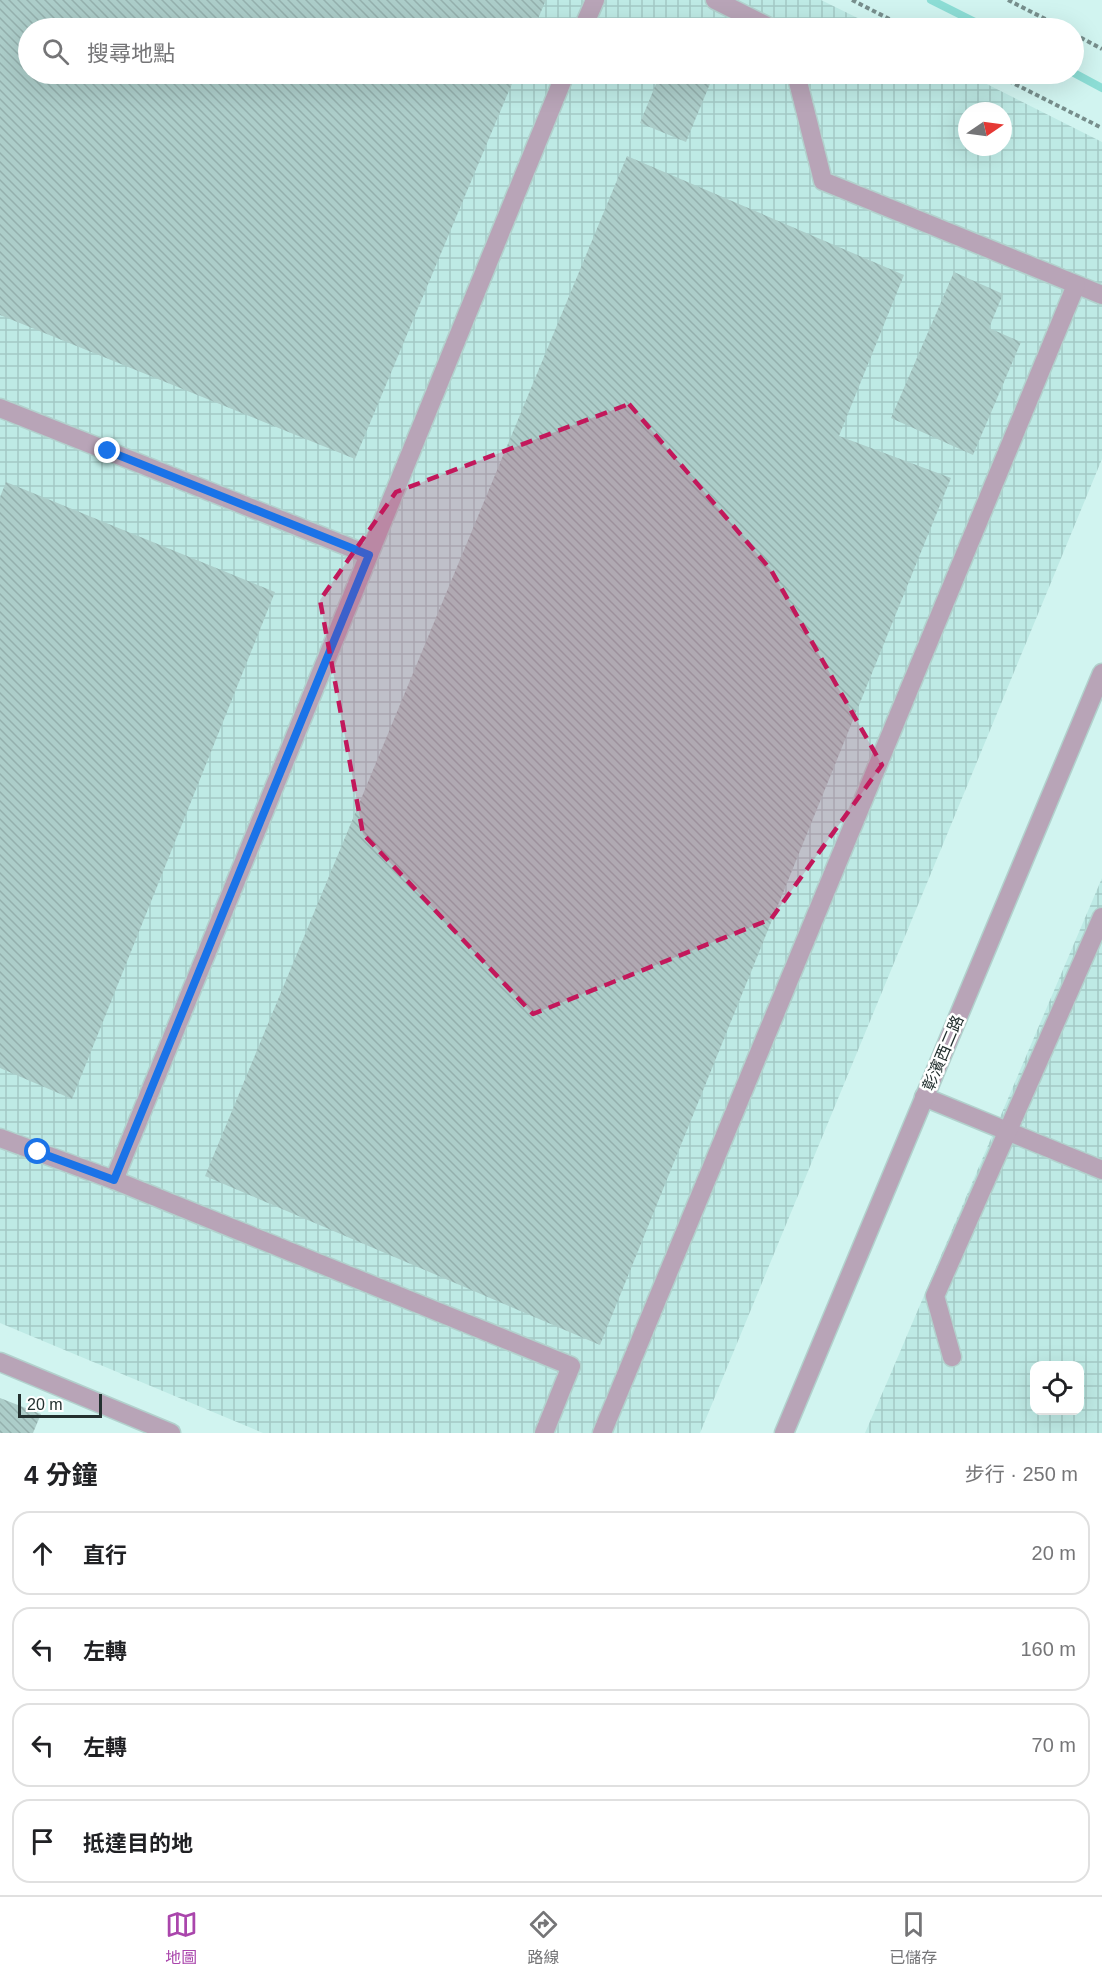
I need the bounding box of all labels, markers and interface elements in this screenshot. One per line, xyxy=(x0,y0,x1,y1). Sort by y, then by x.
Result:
search box xyxy=(18,18,1084,84)
icon: search xyxy=(39,35,72,68)
text: 搜尋地點 xyxy=(87,41,175,66)
north arrow xyxy=(958,102,1012,156)
route end xyxy=(94,437,120,463)
street label: 彰濱西二路 xyxy=(920,1013,966,1093)
route start xyxy=(24,1138,50,1164)
map controls xyxy=(1030,1361,1084,1415)
button: locate xyxy=(1030,1361,1084,1415)
scale bar xyxy=(18,1391,102,1418)
text: 20 m xyxy=(27,1396,63,1413)
text: 4 分鐘 xyxy=(24,1460,98,1490)
text: 步行 · 250 m xyxy=(965,1463,1078,1485)
icon: ahead xyxy=(26,1537,59,1570)
text: 20 m xyxy=(1032,1542,1076,1564)
text: 直行 xyxy=(83,1543,127,1568)
icon: left xyxy=(26,1633,59,1666)
text: 160 m xyxy=(1020,1638,1076,1660)
text: 左轉 xyxy=(83,1639,127,1664)
icon: left xyxy=(26,1729,59,1762)
text: 70 m xyxy=(1032,1734,1076,1756)
text: 左轉 xyxy=(83,1735,127,1760)
icon: arrive xyxy=(26,1825,59,1858)
text: 抵達目的地 xyxy=(83,1831,193,1856)
tab: 地圖 xyxy=(165,1908,198,1968)
tab: 路線 xyxy=(527,1908,560,1968)
tab: 已儲存 xyxy=(889,1908,937,1968)

